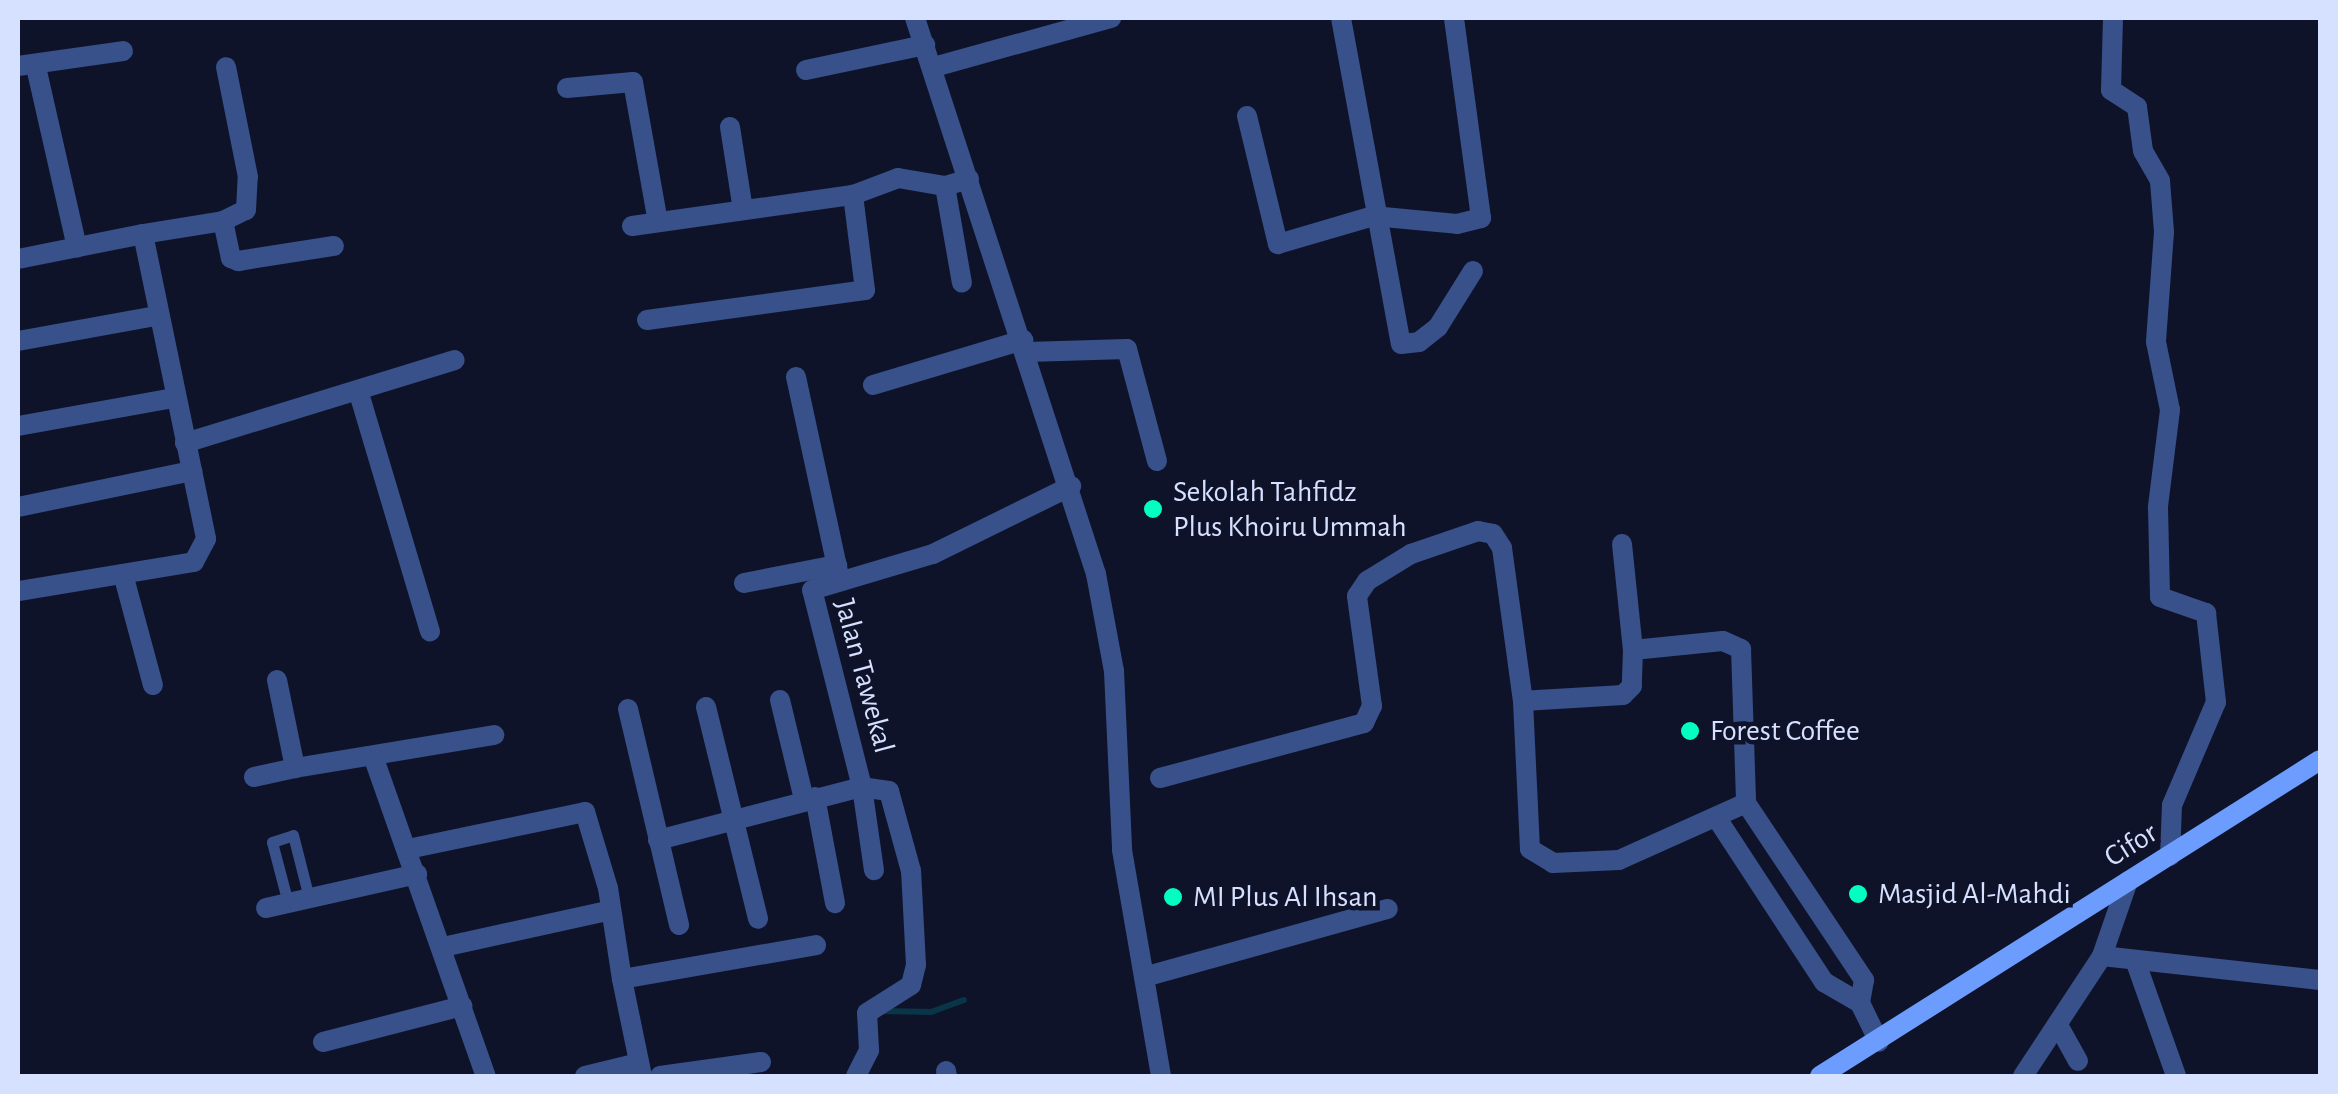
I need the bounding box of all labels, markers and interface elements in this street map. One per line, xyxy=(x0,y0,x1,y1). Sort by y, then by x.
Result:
place label: Sekolah Tahfidz Plus Khoiru Ummah xyxy=(1173,474,1407,544)
marker: Sekolah Tahfidz Plus Khoiru Ummah xyxy=(1142,498,1164,520)
street label: Jalan Tawekal xyxy=(826,595,902,757)
place label: Forest Coffee xyxy=(1710,713,1860,749)
marker: Forest Coffee xyxy=(1679,720,1701,742)
street label: Cifor xyxy=(2098,815,2164,875)
place label: Masjid Al-Mahdi xyxy=(1878,876,2071,912)
place label: MI Plus Al Ihsan xyxy=(1193,879,1377,915)
marker: Masjid Al-Mahdi xyxy=(1847,883,1869,905)
marker: MI Plus Al Ihsan xyxy=(1162,886,1184,908)

